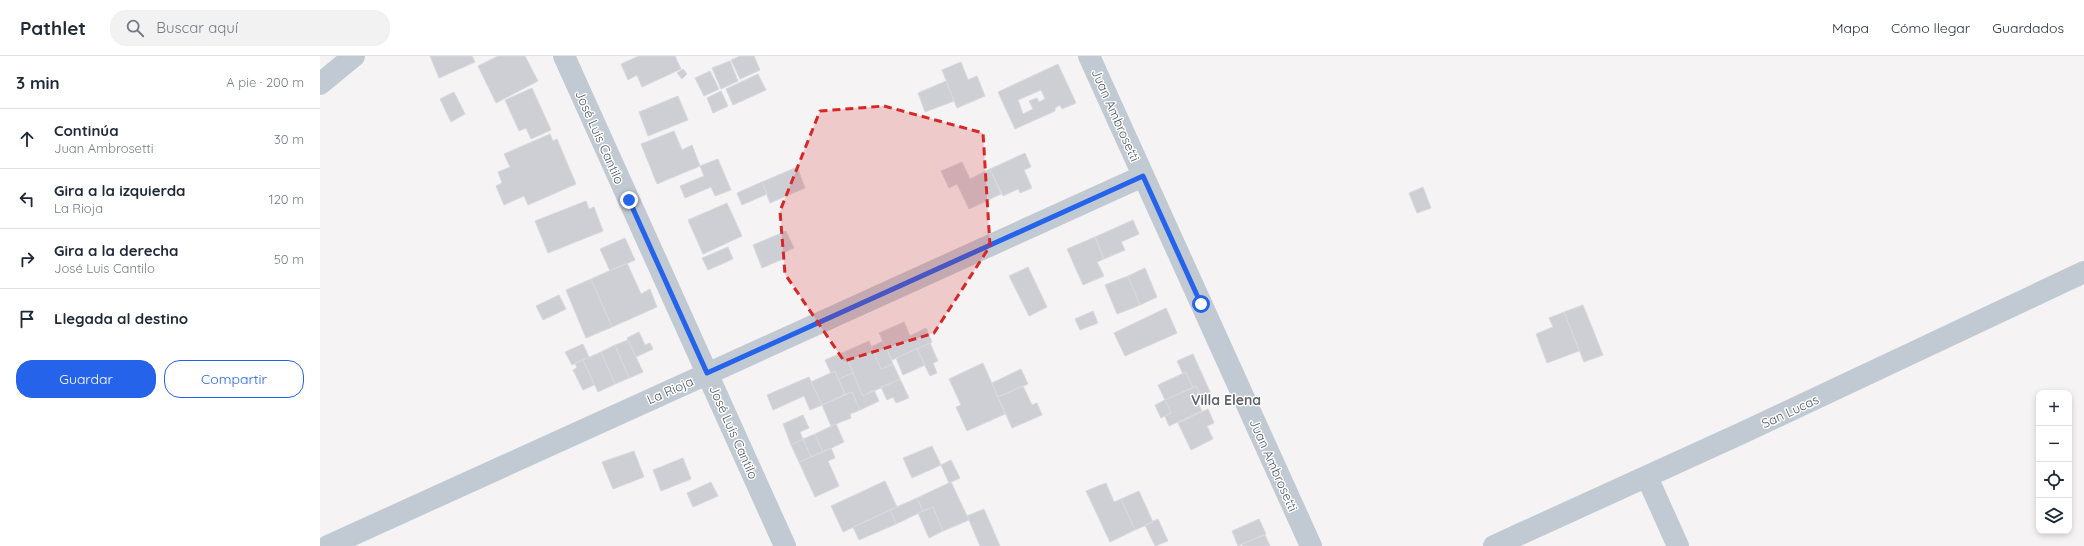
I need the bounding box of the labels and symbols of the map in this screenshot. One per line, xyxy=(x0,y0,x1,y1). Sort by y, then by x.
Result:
street label: Juan Ambrosetti xyxy=(1088,66,1144,164)
street label: José Luis Cantilo xyxy=(572,88,628,186)
route end xyxy=(620,191,638,209)
route start xyxy=(1192,295,1210,313)
street label: La Rioja xyxy=(644,373,696,407)
street label: José Luis Cantilo xyxy=(706,383,762,481)
district label: Villa Elena xyxy=(1191,391,1261,409)
street label: San Lucas xyxy=(1759,391,1821,431)
street label: Juan Ambrosetti xyxy=(1246,416,1302,514)

